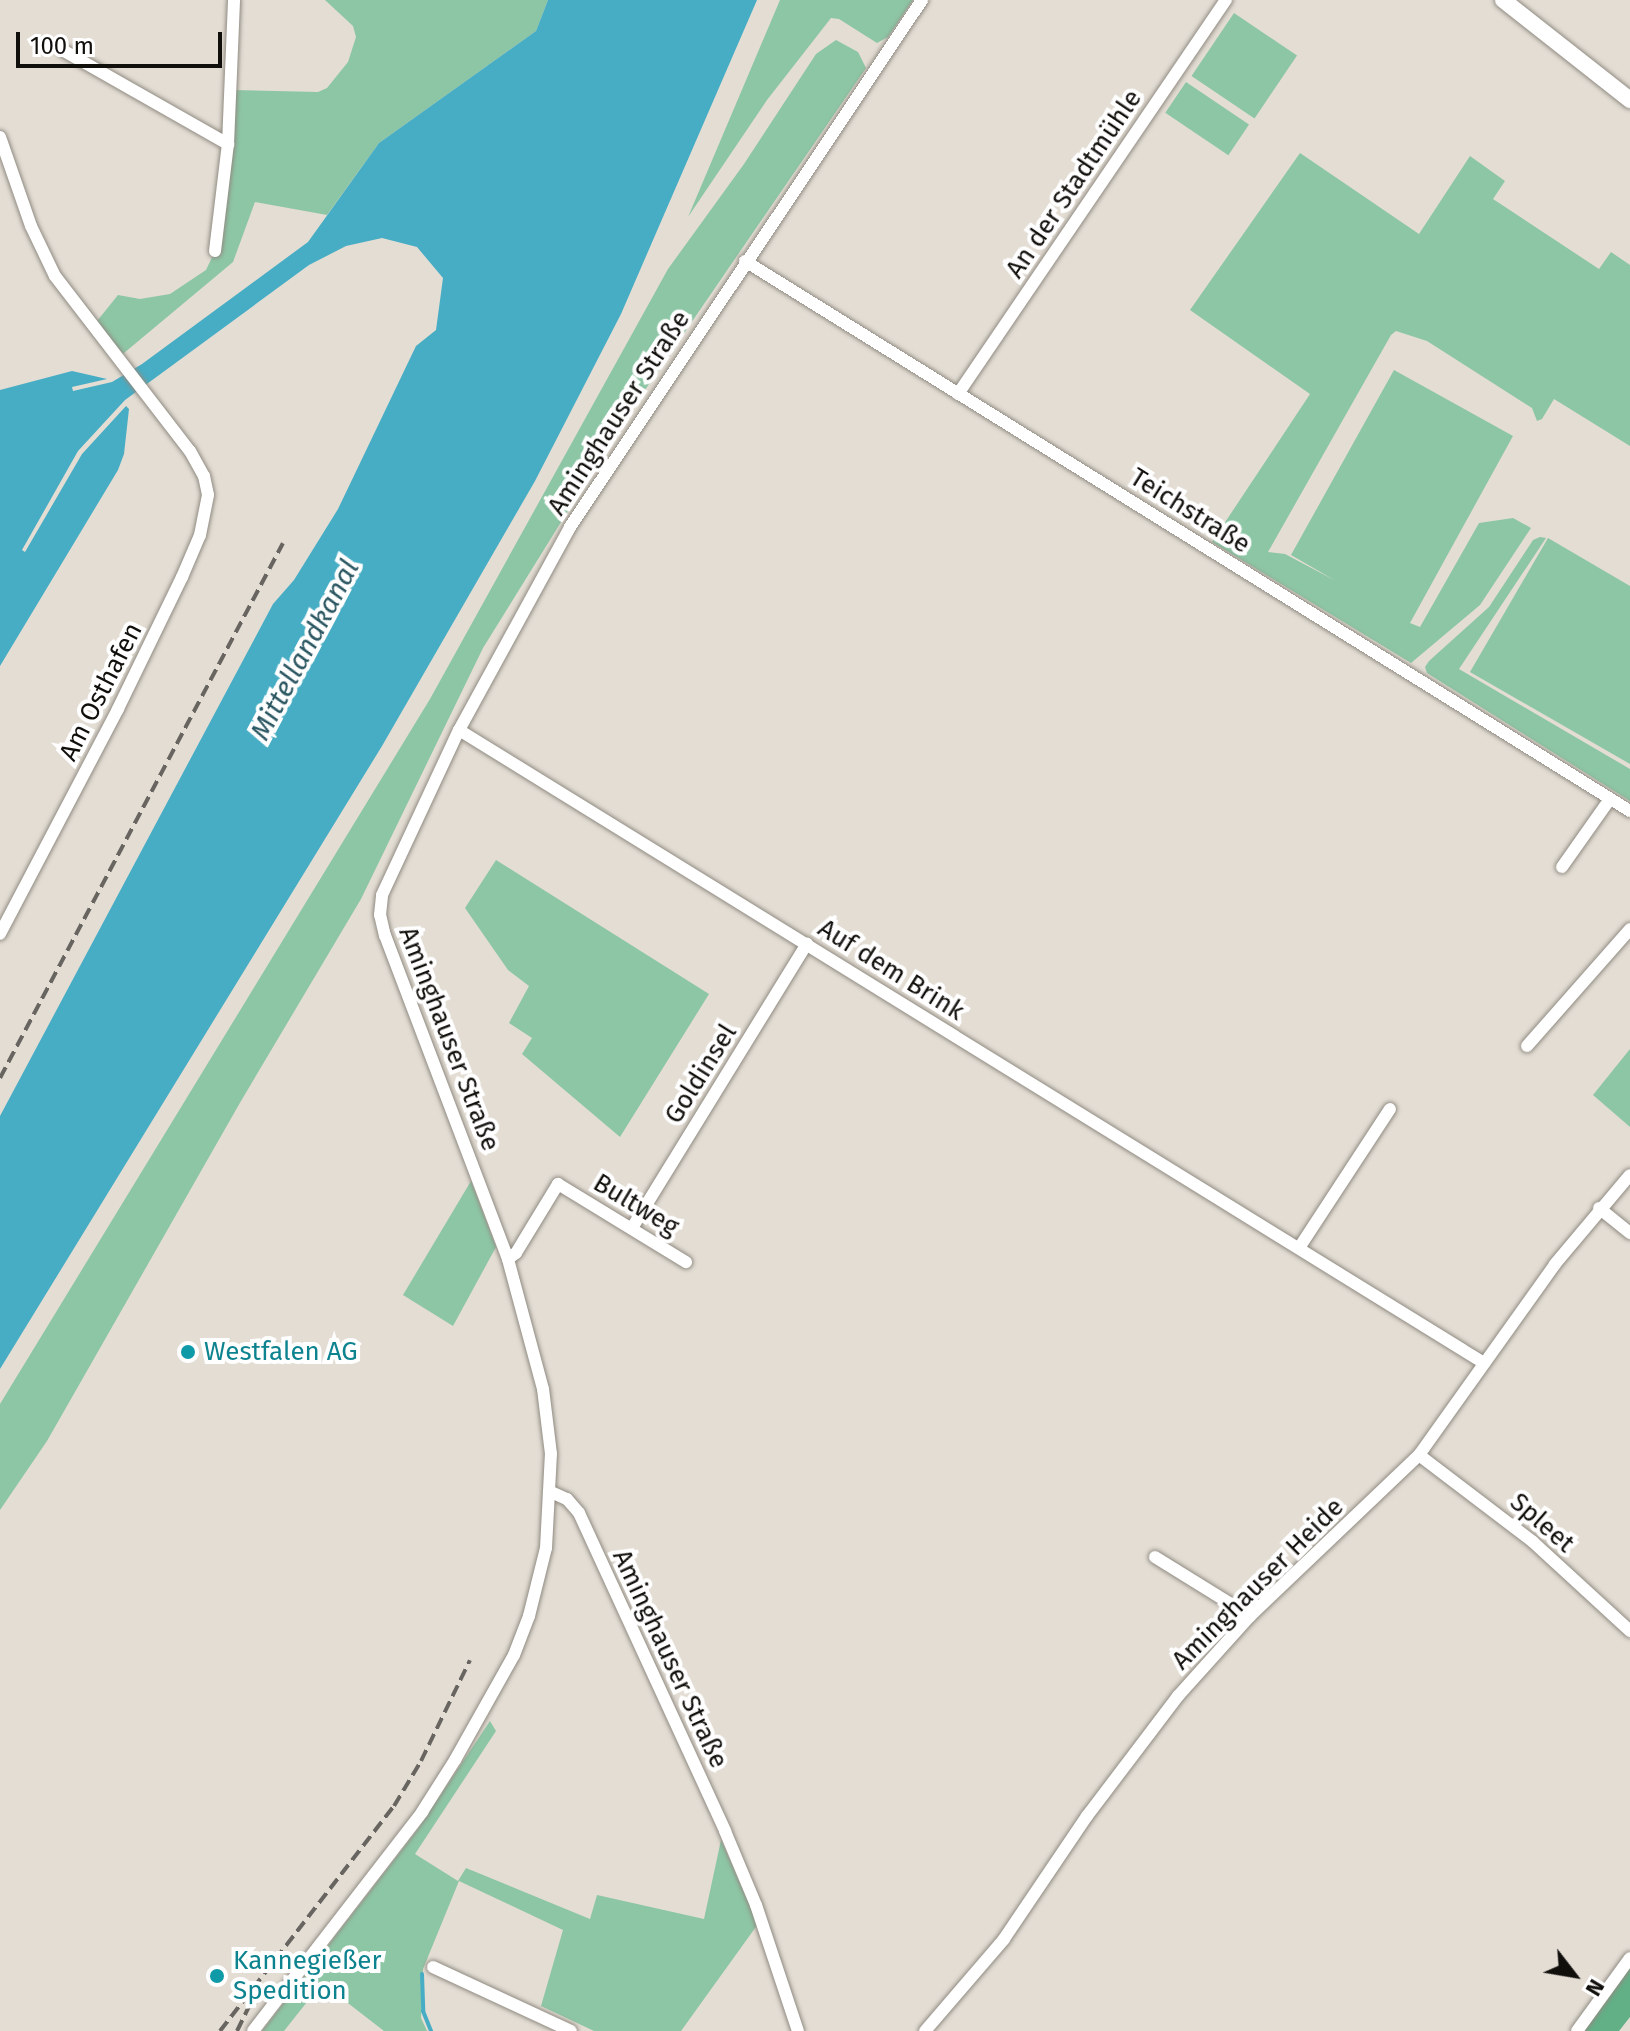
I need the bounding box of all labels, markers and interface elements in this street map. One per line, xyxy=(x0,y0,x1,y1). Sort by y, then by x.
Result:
scale bar xyxy=(20,16,226,66)
text: 100 m xyxy=(30,32,94,60)
street label: An der Stadtmühle xyxy=(999,84,1149,284)
street label: Aminghauser Straße xyxy=(541,305,697,521)
street label: Teichstraße xyxy=(1124,462,1256,560)
water label: Mittellandkanal xyxy=(243,554,367,746)
street label: Am Osthafen xyxy=(53,618,149,766)
street label: Auf dem Brink xyxy=(812,913,970,1027)
street label: Aminghauser Straße xyxy=(392,923,506,1155)
street label: Goldinsel xyxy=(658,1019,744,1129)
street label: Bultweg xyxy=(588,1167,684,1243)
place label: Westfalen AG xyxy=(204,1336,358,1368)
marker: Westfalen AG xyxy=(179,1343,197,1361)
street label: Spleet xyxy=(1504,1487,1580,1559)
street label: Aminghauser Heide xyxy=(1166,1492,1350,1676)
street label: Aminghauser Straße xyxy=(606,1545,734,1773)
north arrow xyxy=(1534,1935,1614,2015)
place label: Kannegießer Spedition xyxy=(233,1945,382,2006)
marker: Kannegießer Spedition xyxy=(208,1967,226,1985)
text: N xyxy=(1580,1974,1610,2001)

